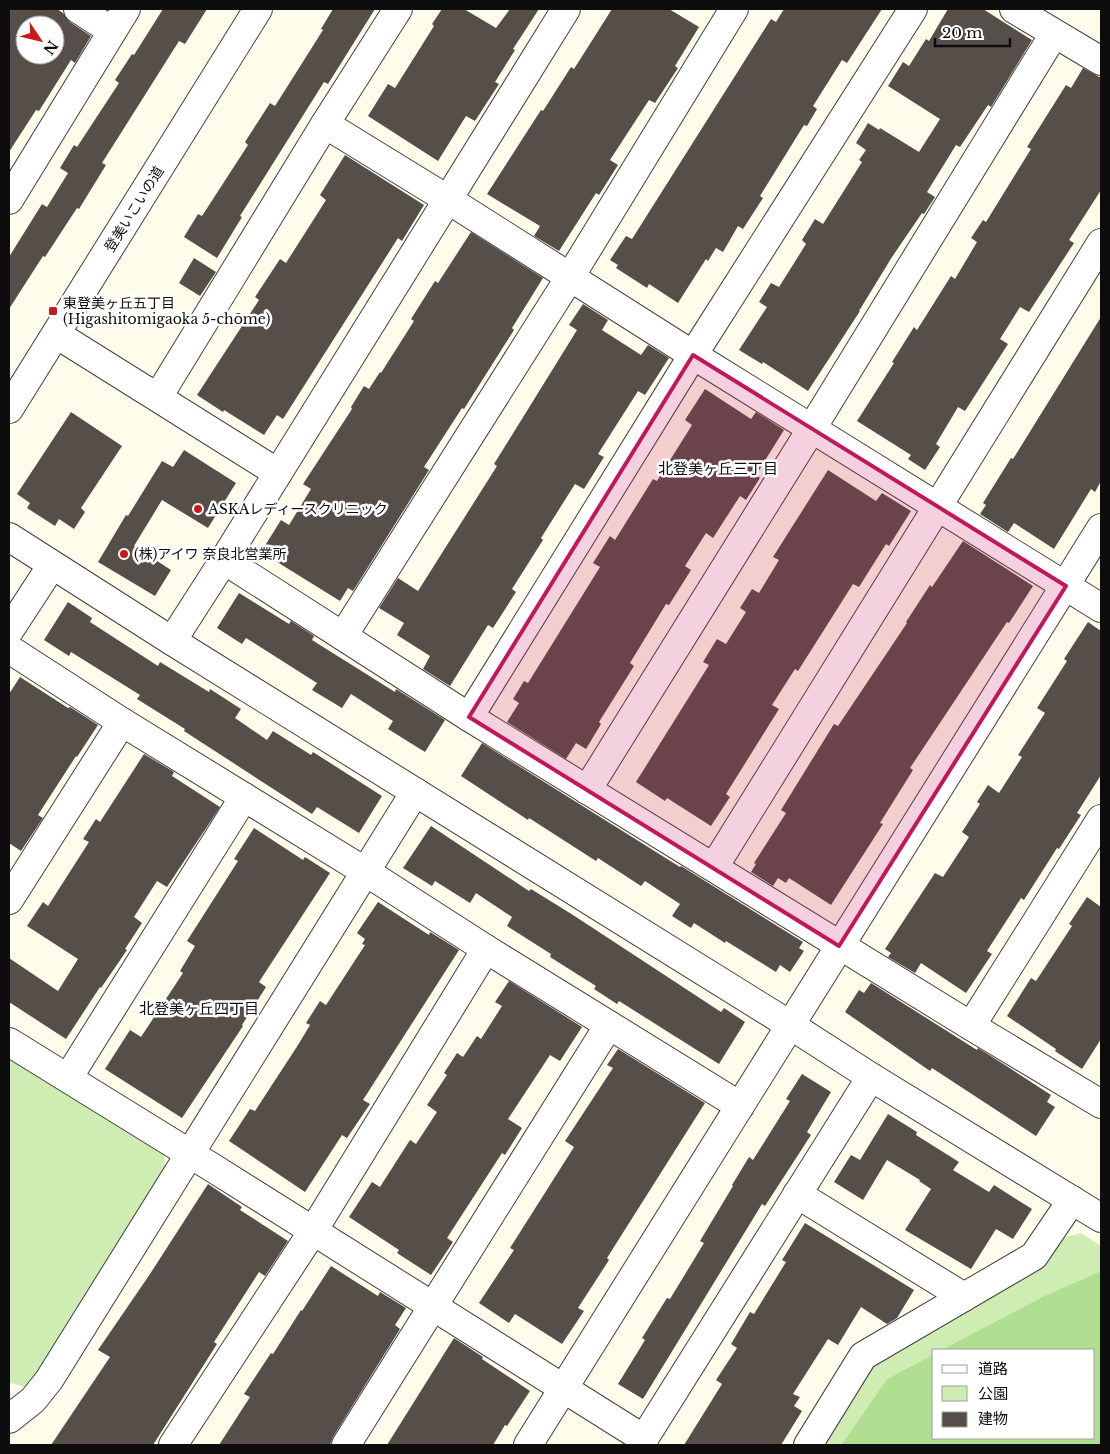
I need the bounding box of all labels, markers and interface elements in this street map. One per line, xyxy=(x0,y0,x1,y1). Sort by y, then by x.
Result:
north arrow xyxy=(15,15,65,65)
scale bar xyxy=(935,15,1010,47)
text: 20 m xyxy=(942,23,982,42)
text: N xyxy=(39,37,62,58)
street label: 登美いこいの道 xyxy=(100,163,168,255)
place label: 東登美ヶ丘五丁目 (Higashitomigaoka 5-chōme) xyxy=(63,294,270,328)
marker: 東登美ヶ丘五丁目 (Higashitomigaoka 5-chōme) xyxy=(47,305,59,317)
district label: 北登美ヶ丘三丁目 xyxy=(658,459,778,478)
place label: ASKAレディースクリニック xyxy=(207,500,388,518)
marker: ASKAレディースクリニック xyxy=(192,503,204,515)
place label: (株)アイワ 奈良北営業所 xyxy=(134,545,287,563)
marker: (株)アイワ 奈良北営業所 xyxy=(118,548,130,560)
district label: 北登美ヶ丘四丁目 xyxy=(139,999,259,1018)
legend xyxy=(932,1349,1095,1439)
text: 道路 xyxy=(978,1359,1008,1378)
text: 公園 xyxy=(978,1384,1008,1403)
text: 建物 xyxy=(978,1409,1008,1428)

